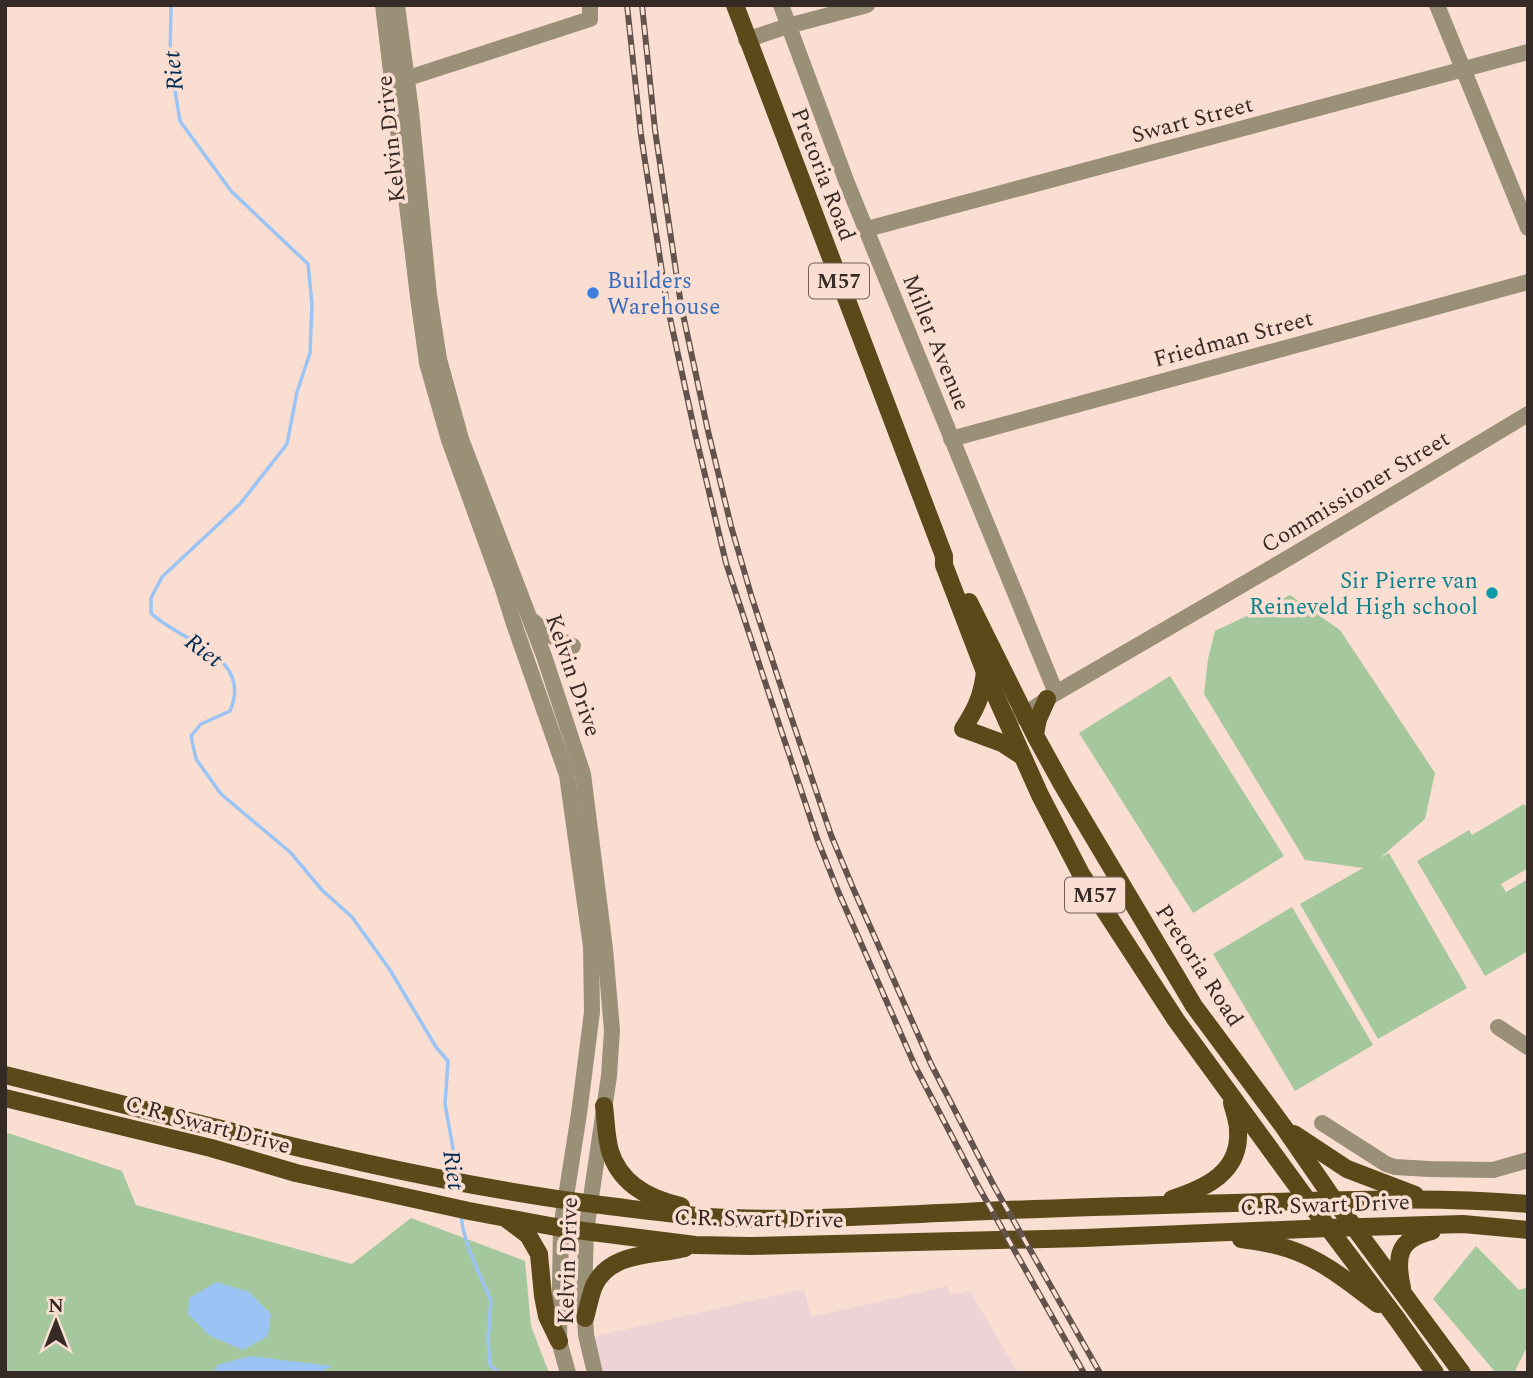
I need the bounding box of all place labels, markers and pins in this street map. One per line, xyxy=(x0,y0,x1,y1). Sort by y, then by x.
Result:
place label: Builders Warehouse xyxy=(607,264,720,325)
marker: Builders Warehouse xyxy=(585,285,601,301)
place label: Sir Pierre van Reineveld High school xyxy=(1249,564,1478,625)
marker: Sir Pierre van Reineveld High school xyxy=(1484,585,1500,601)

